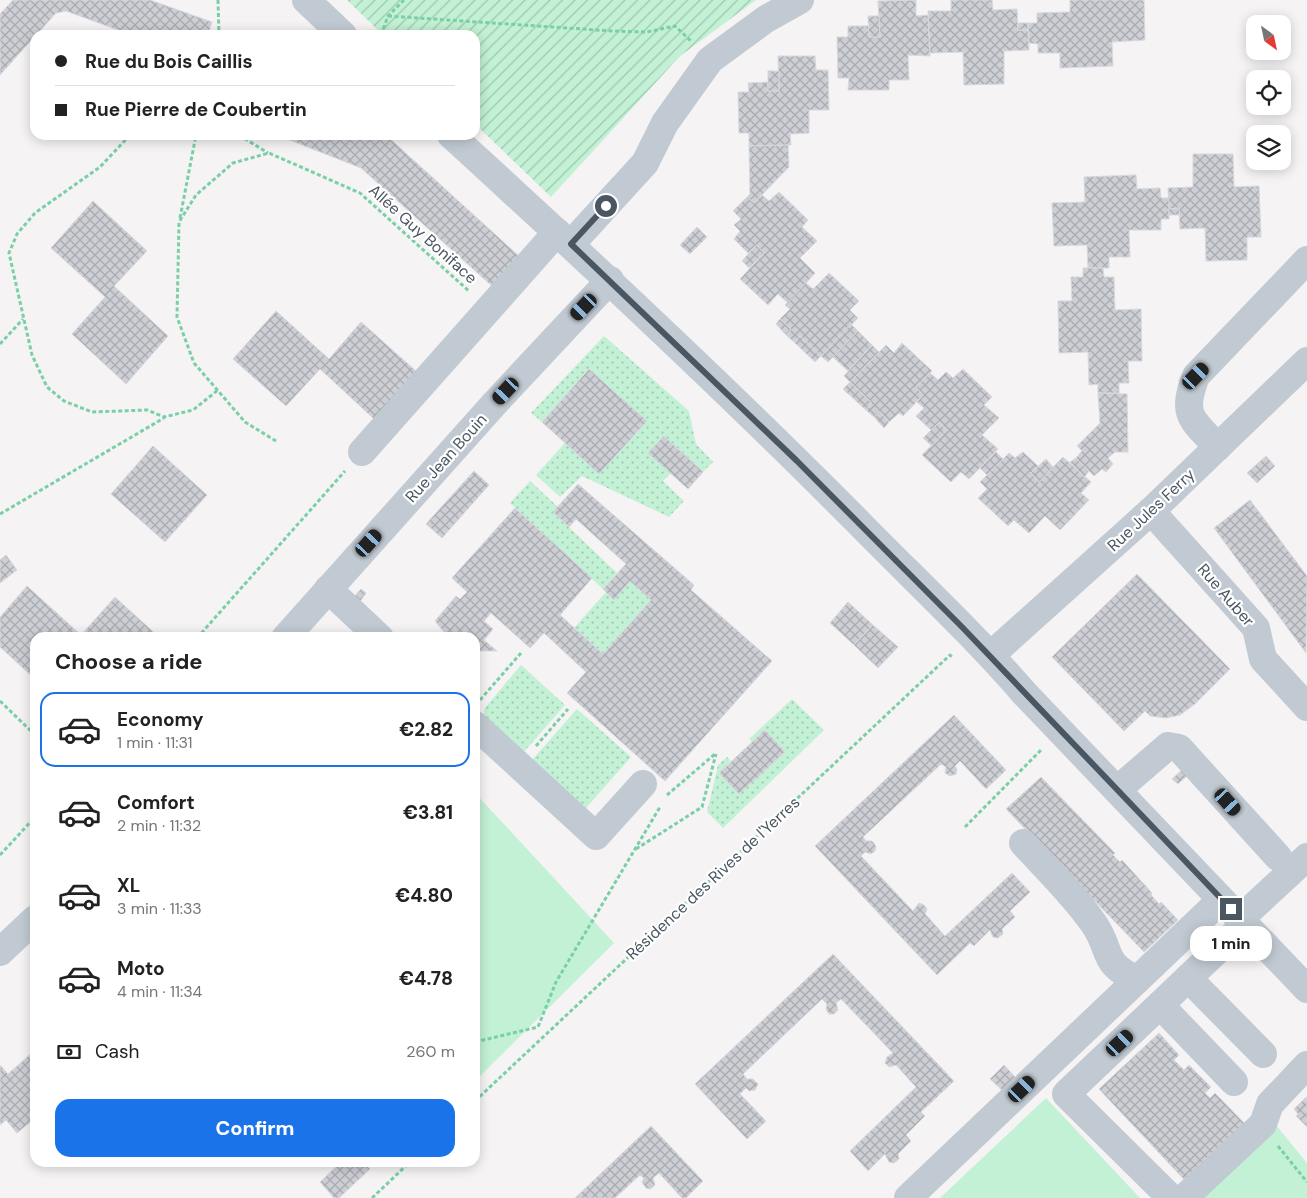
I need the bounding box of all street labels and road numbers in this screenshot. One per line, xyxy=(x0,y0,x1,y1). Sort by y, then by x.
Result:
street label: Allée Guy Boniface xyxy=(364,180,482,288)
street label: Rue Jean Bouin xyxy=(401,409,491,507)
street label: Rue Jules Ferry xyxy=(1103,464,1199,556)
street label: Rue Auber xyxy=(1193,559,1259,631)
street label: Résidence des Rives de l'Yerres xyxy=(622,792,804,964)

